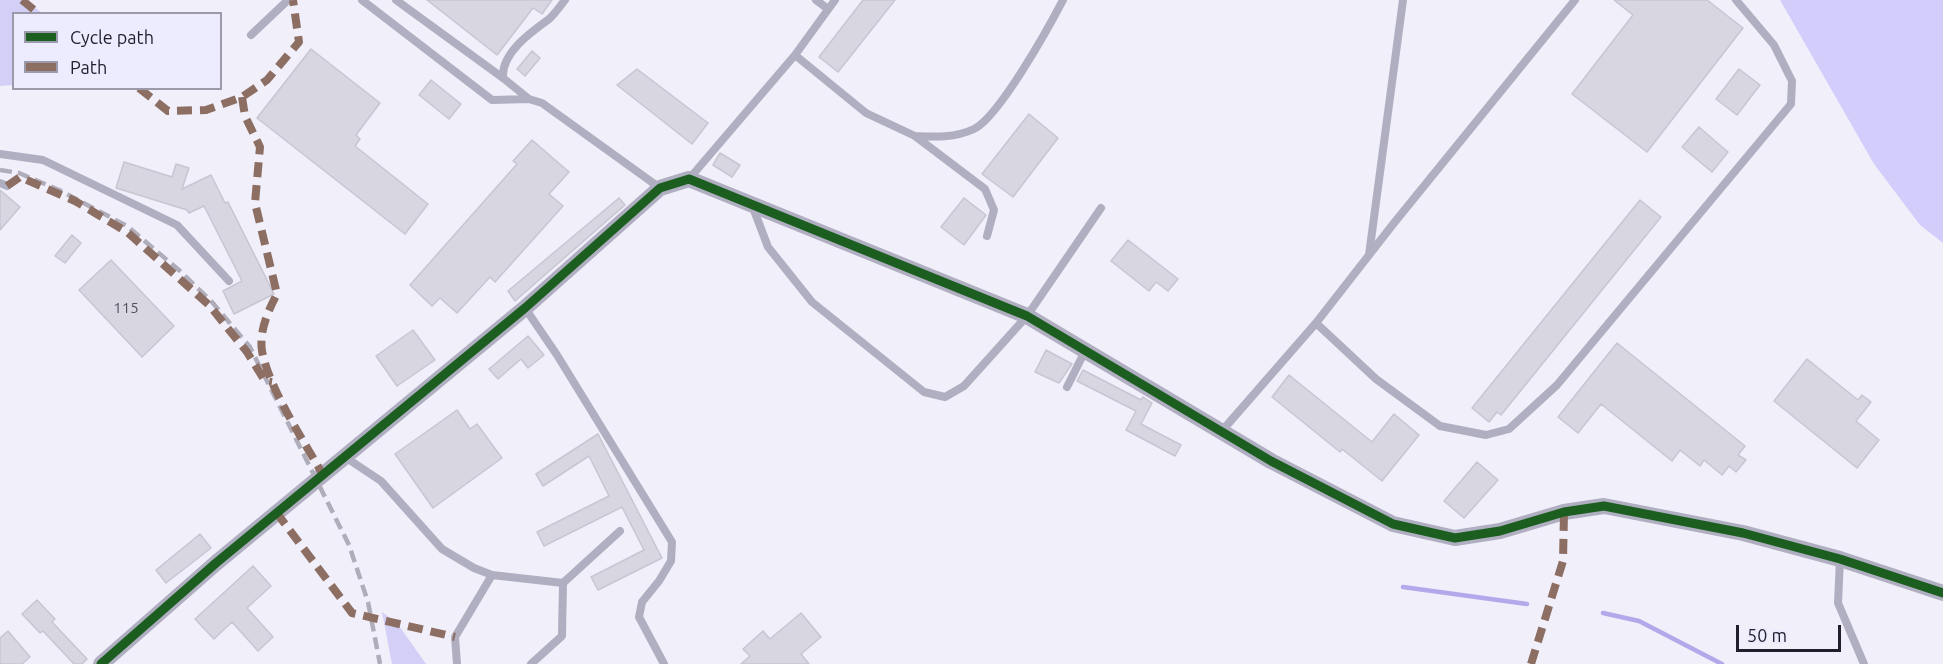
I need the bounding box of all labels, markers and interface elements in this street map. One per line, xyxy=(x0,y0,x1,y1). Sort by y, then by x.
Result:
legend xyxy=(12,12,222,90)
text: Cycle path xyxy=(70,27,154,47)
text: Path xyxy=(70,57,107,77)
house number: 115 xyxy=(113,299,139,317)
scale bar xyxy=(1739,613,1844,651)
text: 50 m xyxy=(1747,625,1787,645)

